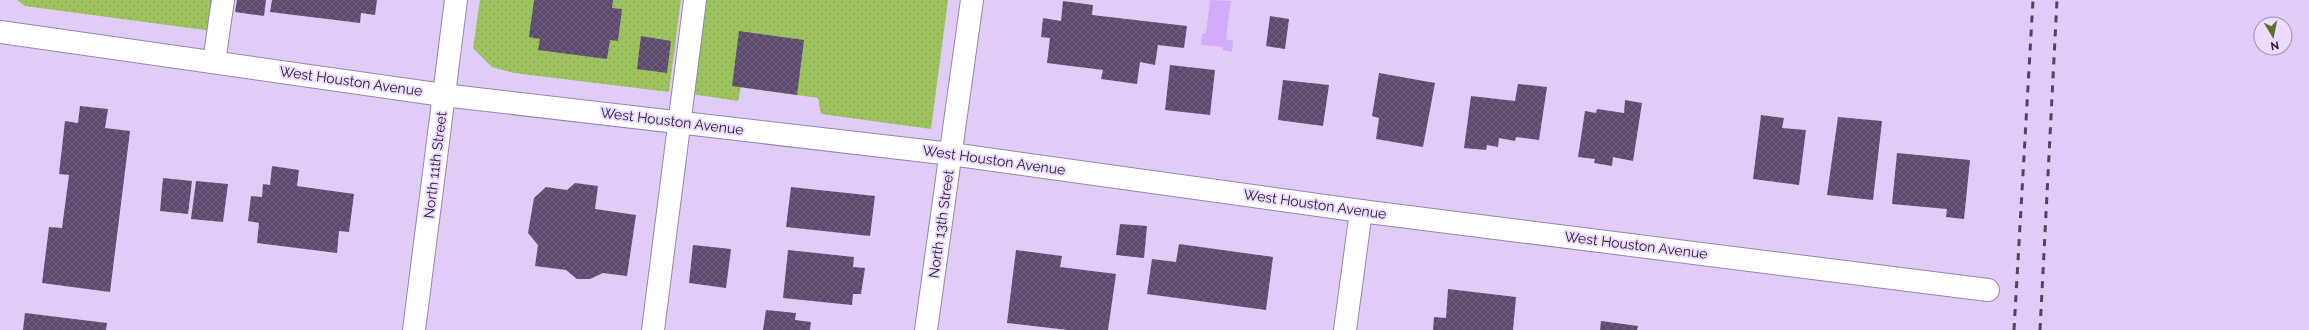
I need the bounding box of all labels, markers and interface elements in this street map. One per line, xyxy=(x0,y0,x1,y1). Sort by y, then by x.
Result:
north arrow xyxy=(2253,16,2293,56)
text: N xyxy=(2269,38,2280,52)
street label: West Houston Avenue xyxy=(279,63,423,99)
street label: West Houston Avenue xyxy=(600,104,744,138)
street label: North 11th Street xyxy=(421,110,450,219)
street label: West Houston Avenue xyxy=(922,142,1066,178)
street label: North 13th Street xyxy=(925,169,957,279)
street label: West Houston Avenue xyxy=(1243,186,1387,222)
street label: West Houston Avenue xyxy=(1564,228,1708,262)

